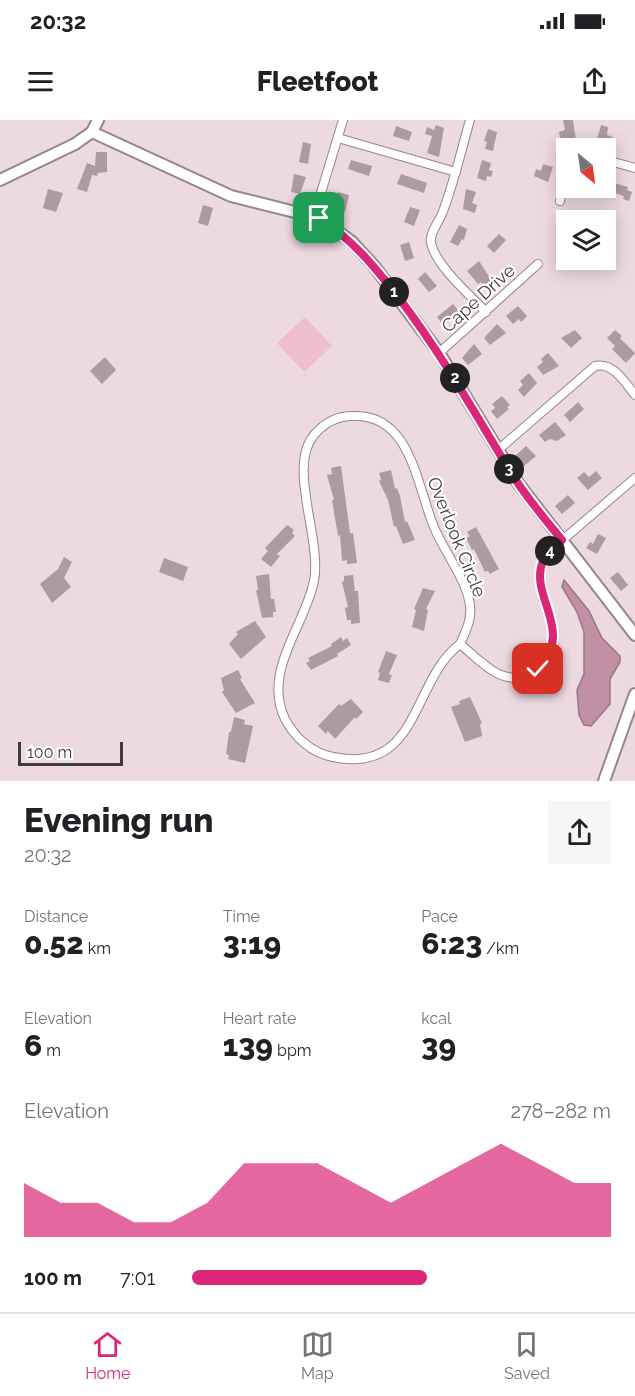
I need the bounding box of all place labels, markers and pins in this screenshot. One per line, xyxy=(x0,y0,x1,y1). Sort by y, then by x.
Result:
pin xyxy=(293,192,344,243)
pin: 1 xyxy=(379,277,409,307)
pin: 2 xyxy=(440,363,470,393)
pin: 3 xyxy=(494,454,524,484)
pin: 4 xyxy=(535,536,565,566)
pin xyxy=(512,643,563,694)

